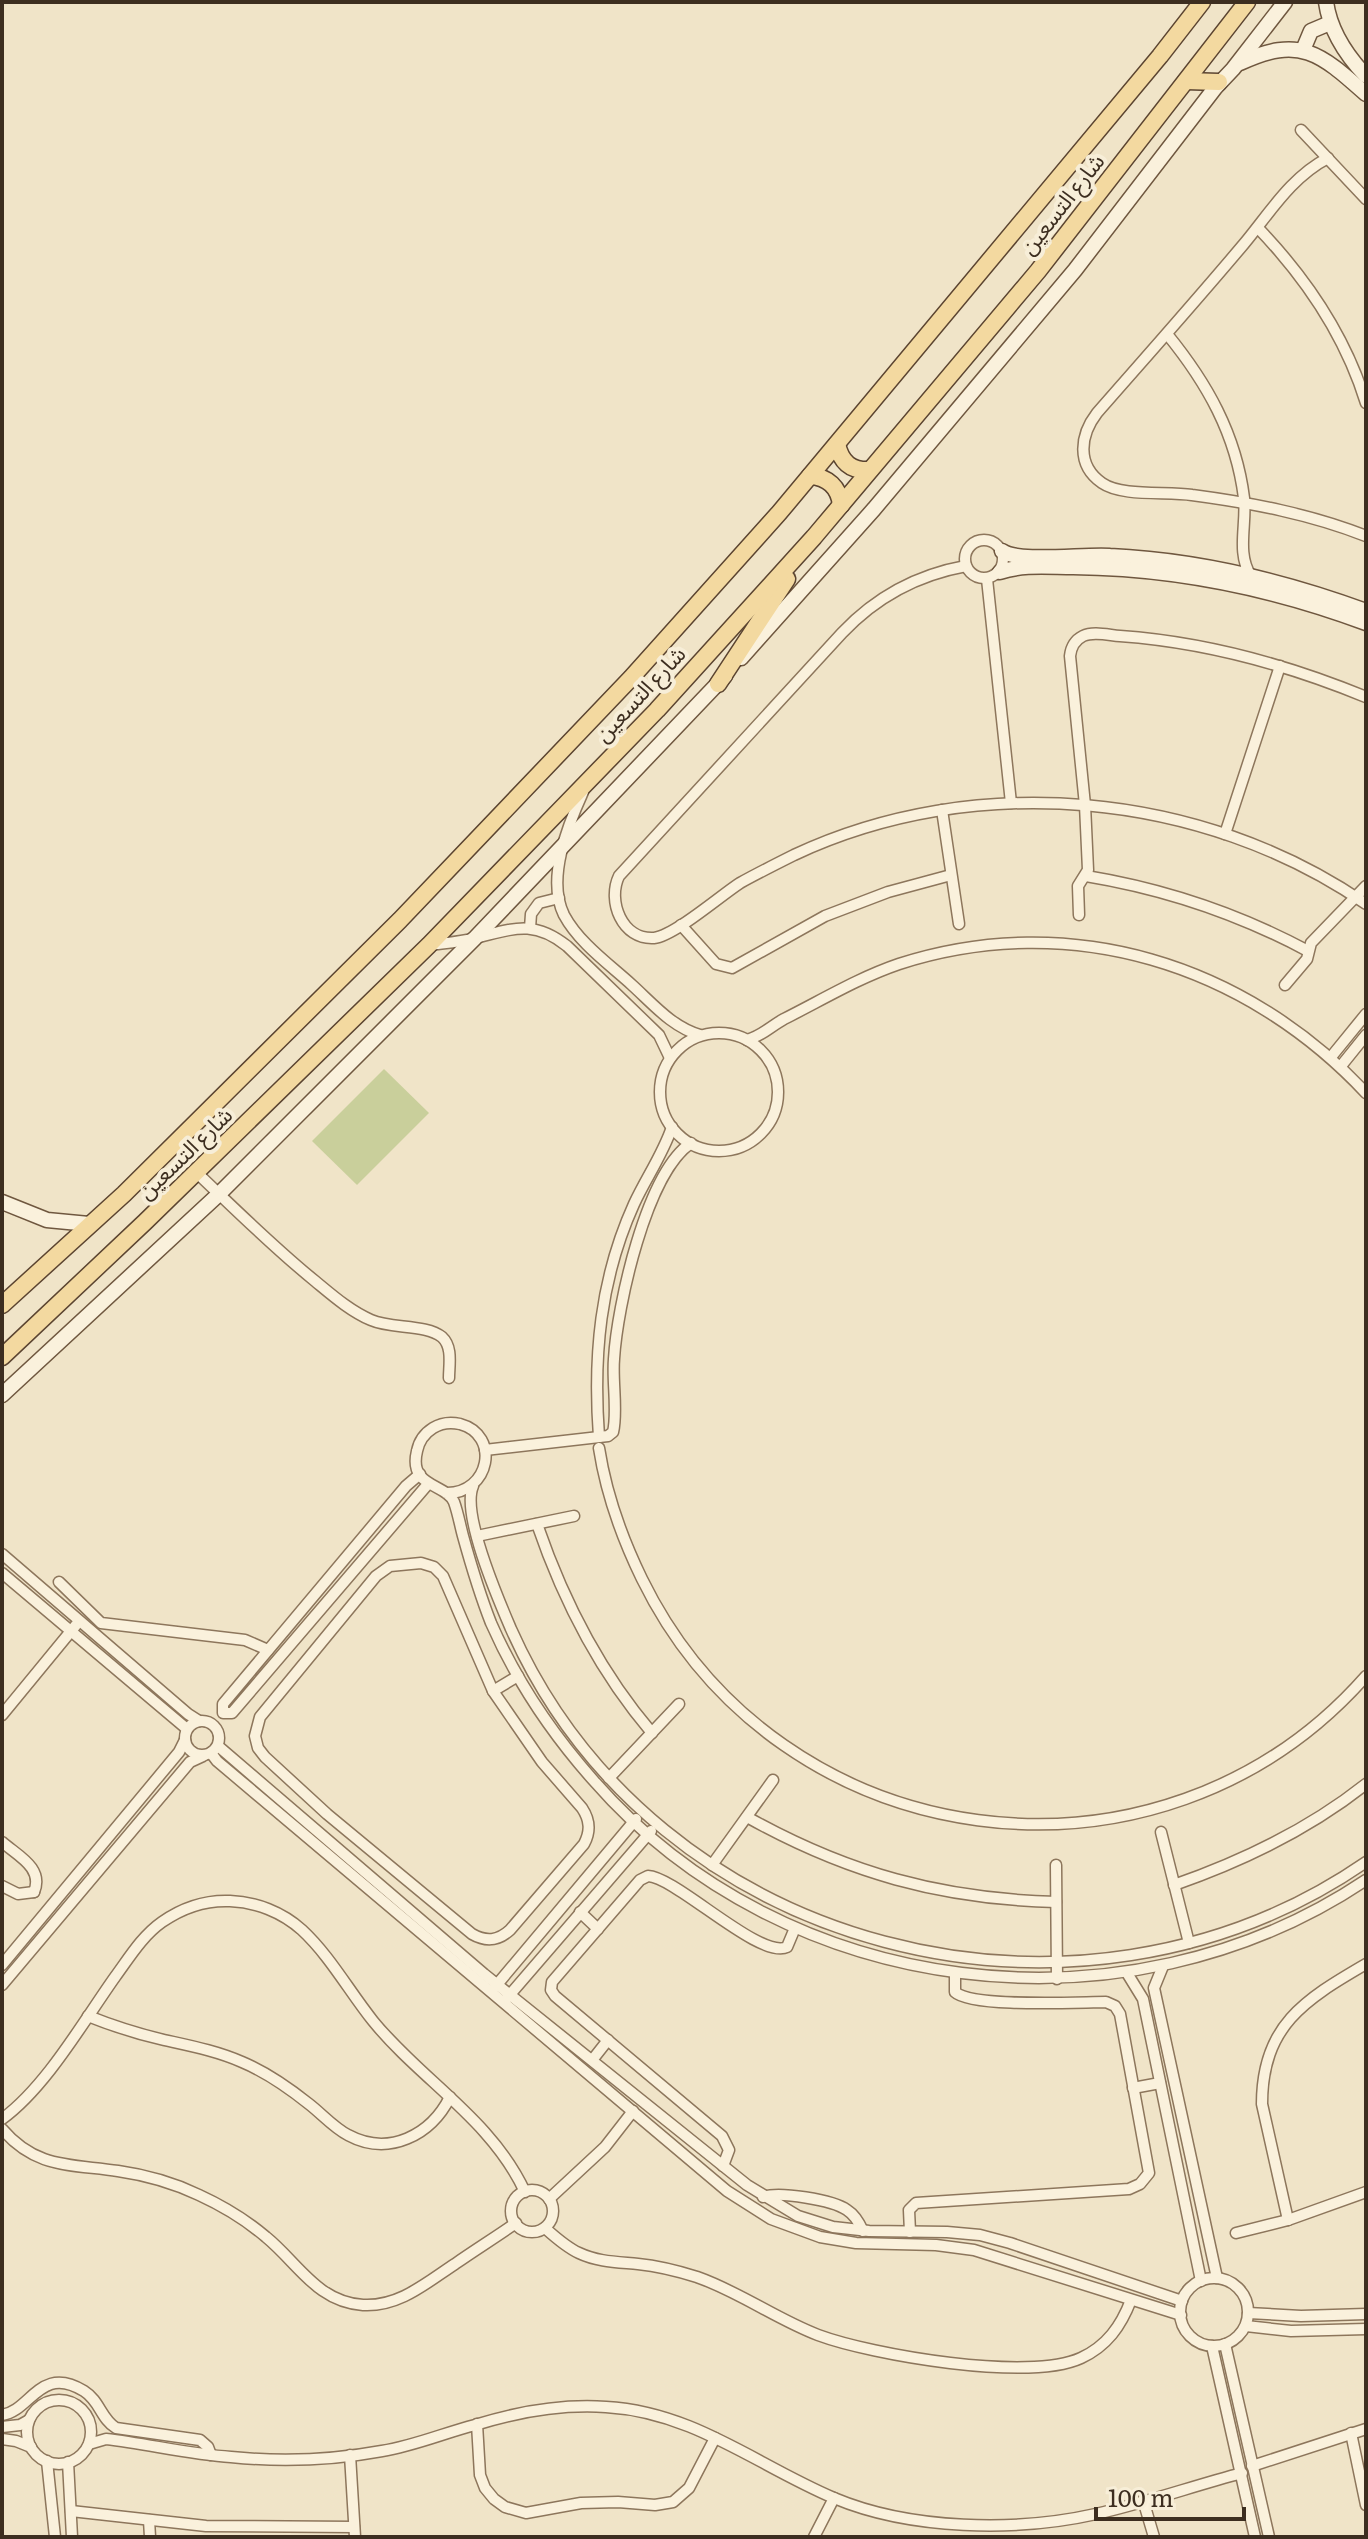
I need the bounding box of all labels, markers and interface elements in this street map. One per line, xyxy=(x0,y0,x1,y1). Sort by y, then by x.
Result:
street label: شارع التسعين xyxy=(1011,145,1113,262)
street label: شارع التسعين xyxy=(586,638,694,750)
street label: شارع التسعين xyxy=(129,1098,240,1207)
scale bar xyxy=(1096,2471,1244,2521)
text: 100 m xyxy=(1108,2479,1174,2514)

